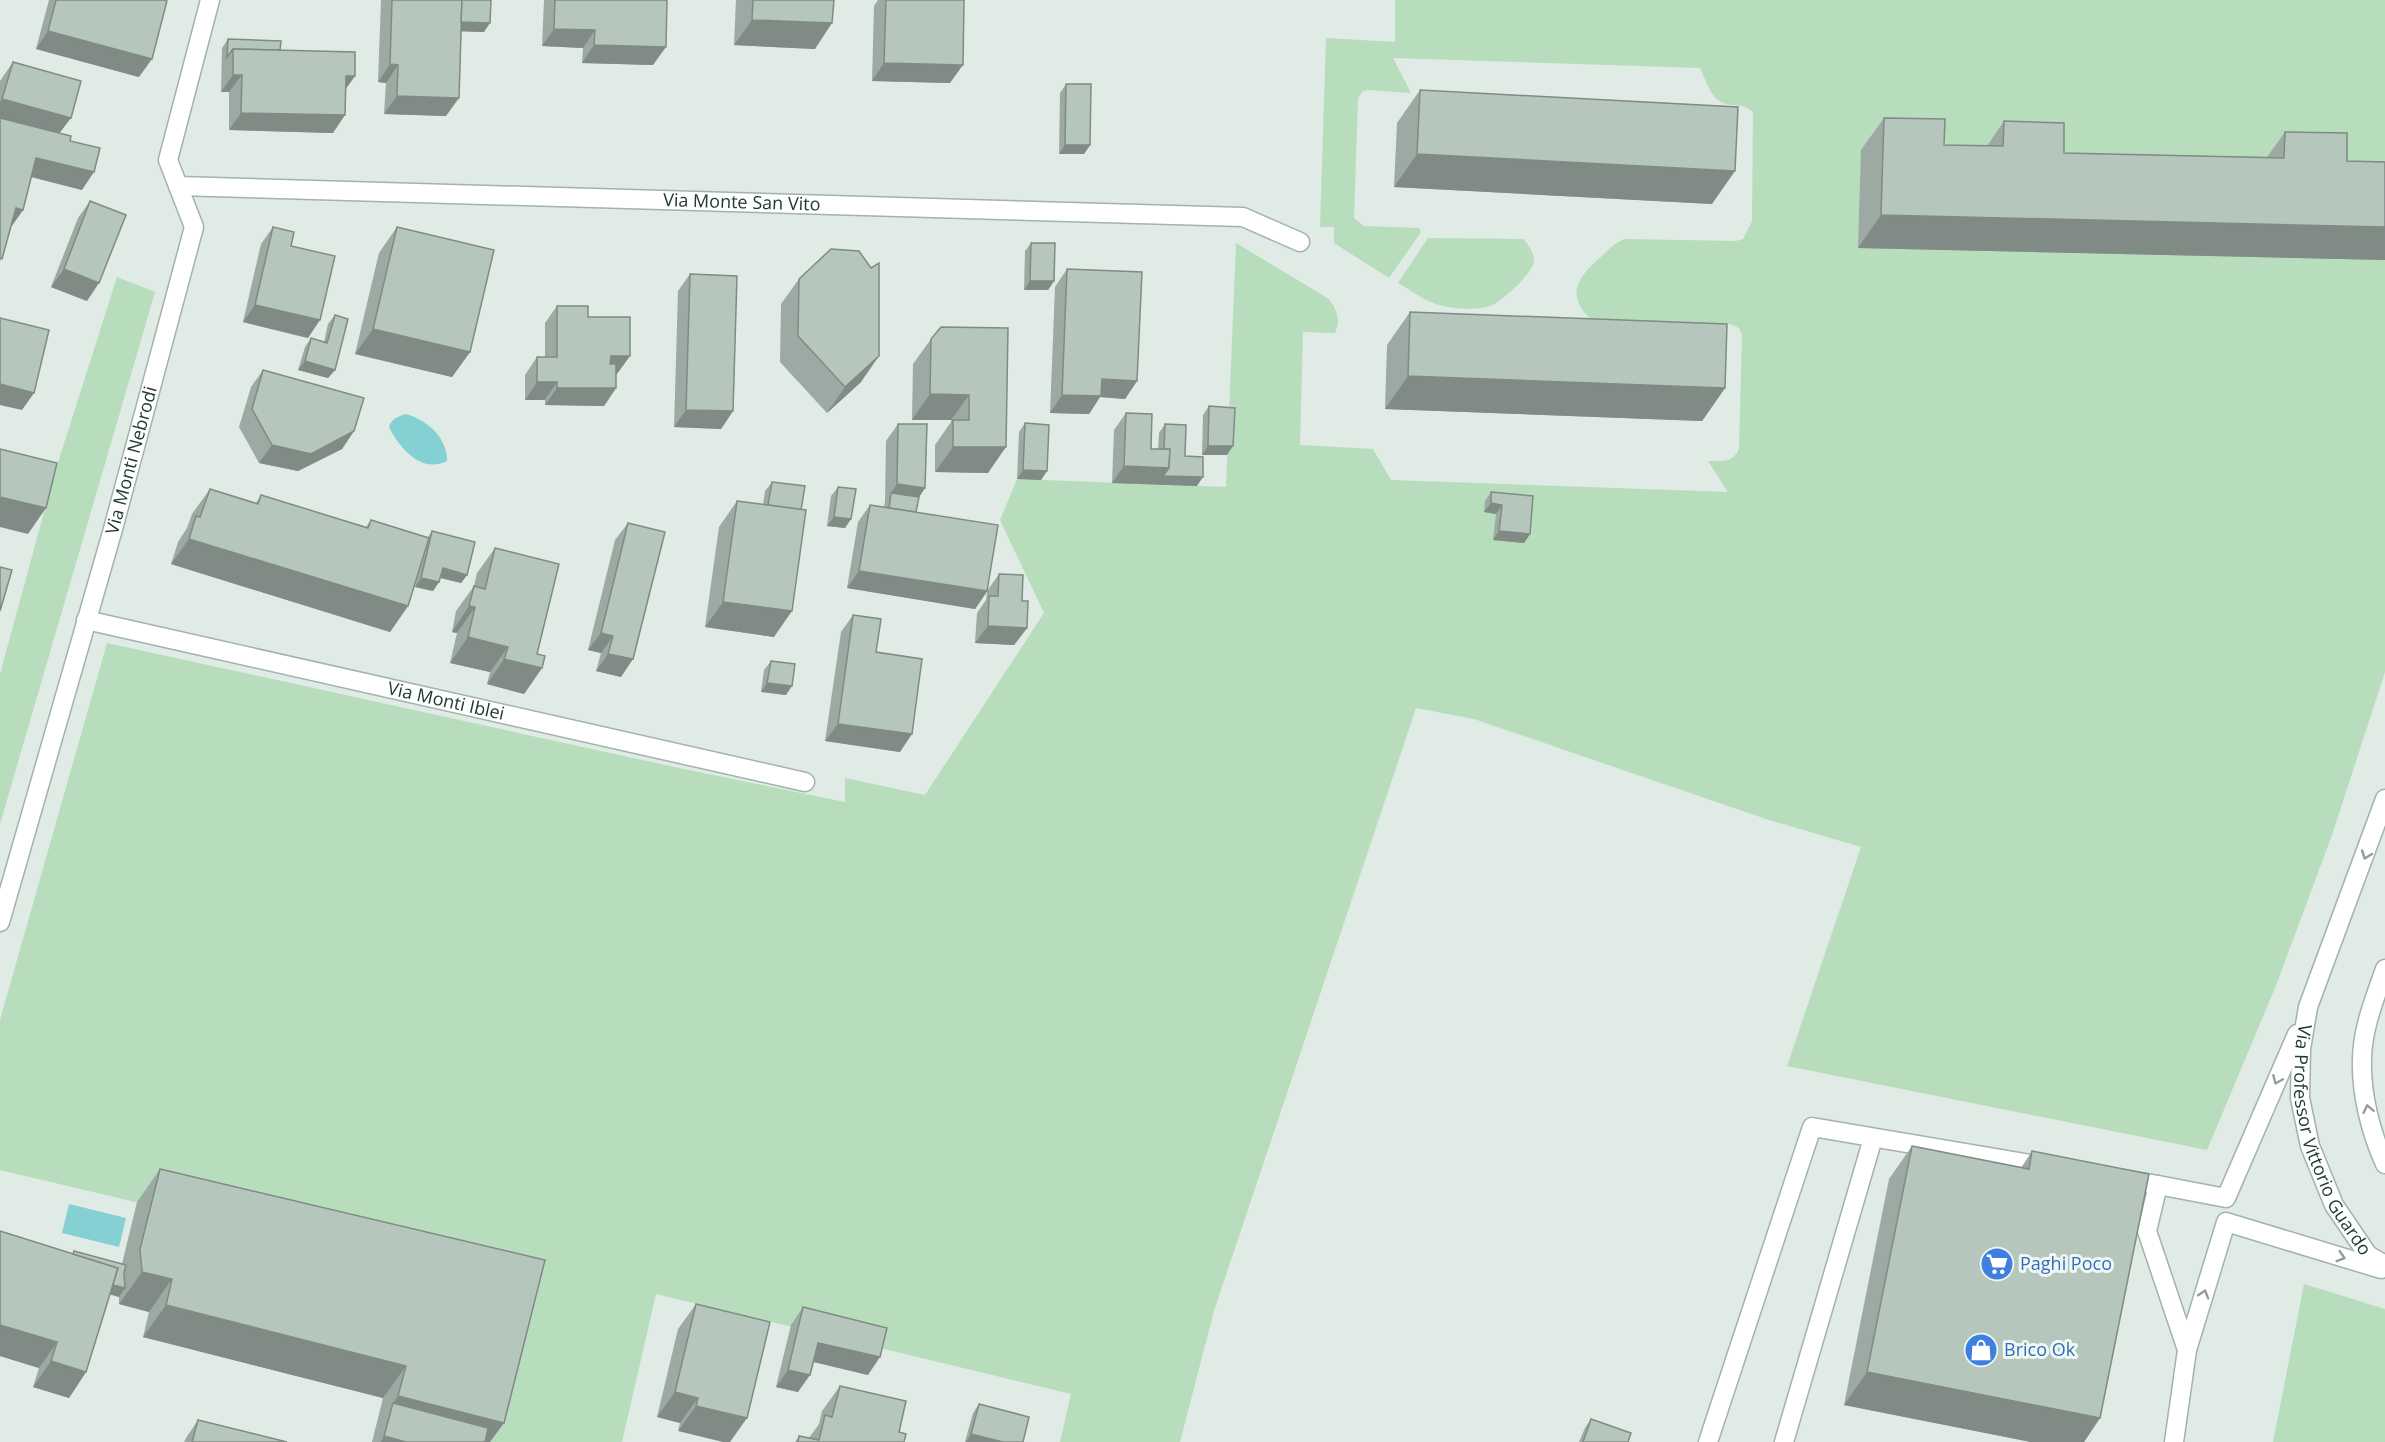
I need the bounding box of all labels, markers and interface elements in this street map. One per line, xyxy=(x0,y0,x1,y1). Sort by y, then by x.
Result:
street label: Via Monte San Vito xyxy=(663,187,821,216)
street label: Via Monti Nebrodi xyxy=(99,384,162,537)
street label: Via Monti Iblei xyxy=(386,675,507,725)
one-way arrow xyxy=(2361,849,2374,860)
street label: Via Professor Vittorio Guardo xyxy=(2289,1023,2378,1259)
one-way arrow xyxy=(2272,1074,2284,1085)
one-way arrow xyxy=(2362,1104,2375,1114)
supermarket icon: Paghi Poco xyxy=(1979,1246,2015,1282)
one-way arrow xyxy=(2335,1250,2346,1262)
place label: Paghi Poco xyxy=(2020,1251,2112,1275)
one-way arrow xyxy=(2197,1289,2209,1300)
shop icon: Brico Ok xyxy=(1963,1332,1999,1368)
place label: Brico Ok xyxy=(2004,1337,2076,1361)

